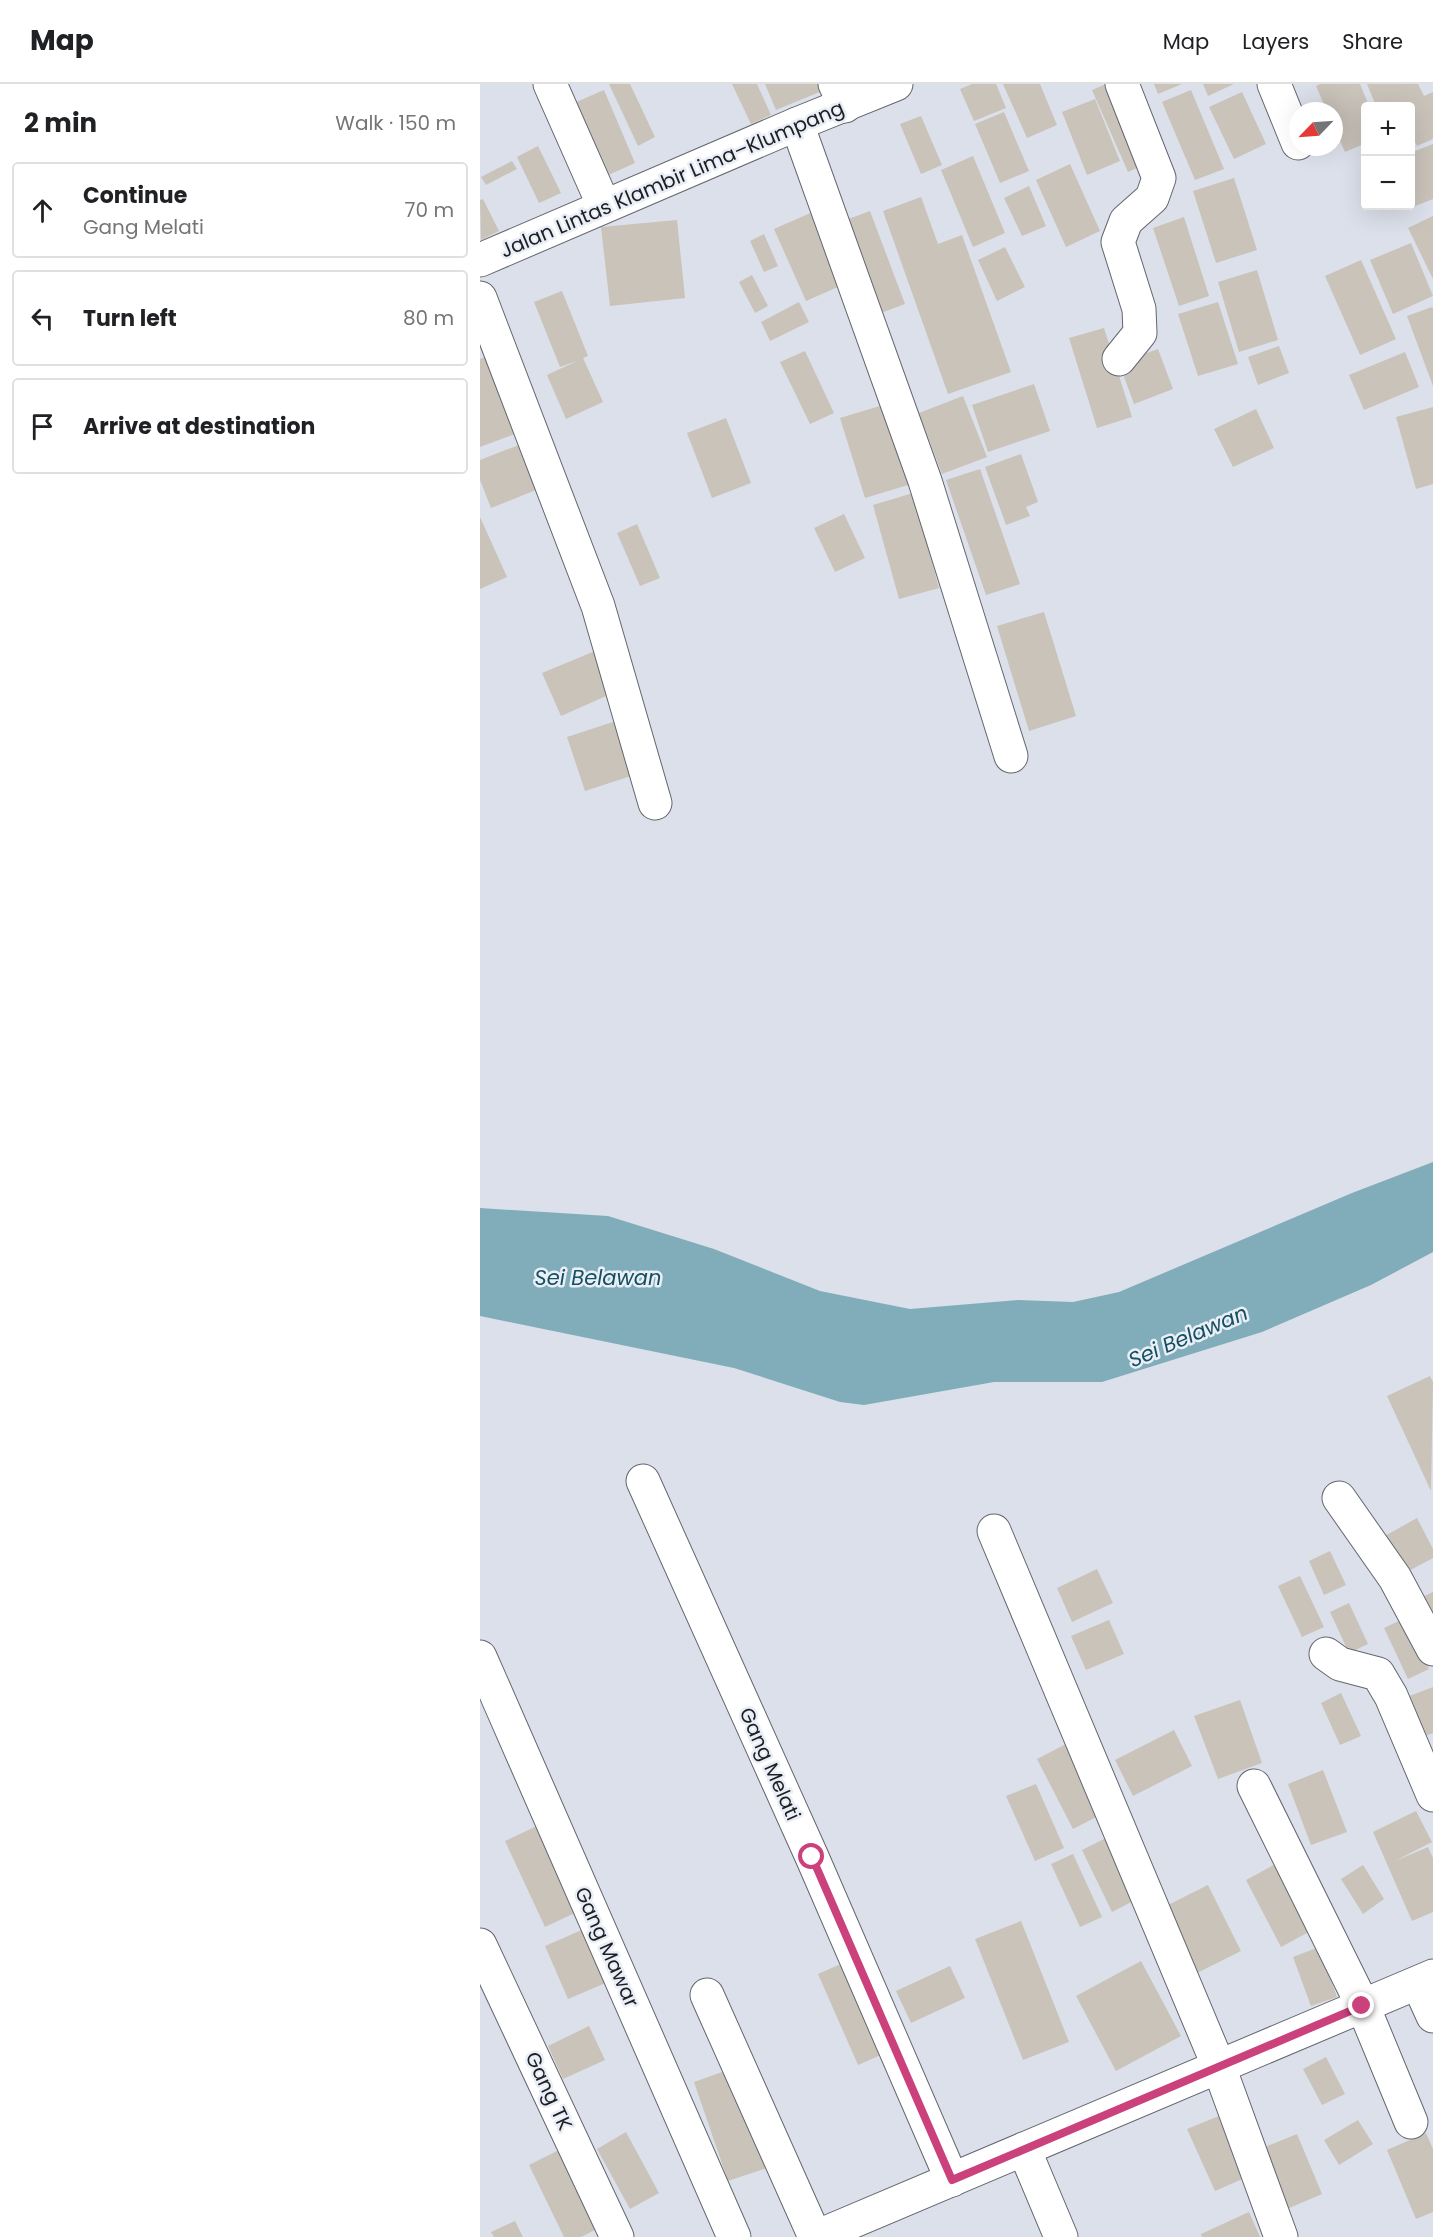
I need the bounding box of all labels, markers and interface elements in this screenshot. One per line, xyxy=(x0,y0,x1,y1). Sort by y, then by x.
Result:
text: Map xyxy=(30,21,94,60)
text: Map xyxy=(1163,27,1209,56)
text: Layers xyxy=(1242,27,1309,56)
text: Share xyxy=(1342,27,1403,56)
street label: Jalan Lintas Klambir Lima–Klumpang xyxy=(496,94,848,264)
north arrow xyxy=(1289,102,1343,156)
map controls xyxy=(1361,102,1415,210)
button: + xyxy=(1361,102,1415,156)
text: 2 min xyxy=(24,105,97,141)
text: Walk · 150 m xyxy=(335,109,456,137)
button: − xyxy=(1361,156,1415,210)
text: Continue xyxy=(83,180,187,211)
icon: ahead xyxy=(26,194,59,227)
text: 70 m xyxy=(405,196,454,224)
text: Gang Melati xyxy=(83,213,204,241)
icon: left xyxy=(26,302,59,335)
text: Turn left xyxy=(83,303,177,334)
text: 80 m xyxy=(403,304,454,332)
icon: arrive xyxy=(26,410,59,443)
text: Arrive at destination xyxy=(83,411,315,442)
water label: Sei Belawan xyxy=(535,1263,661,1292)
water label: Sei Belawan xyxy=(1124,1298,1252,1374)
street label: Gang Melati xyxy=(733,1703,807,1825)
route start xyxy=(798,1843,824,1869)
street label: Gang Mawar xyxy=(568,1882,646,2012)
route end xyxy=(1348,1992,1374,2018)
street label: Gang TK xyxy=(519,2047,579,2135)

